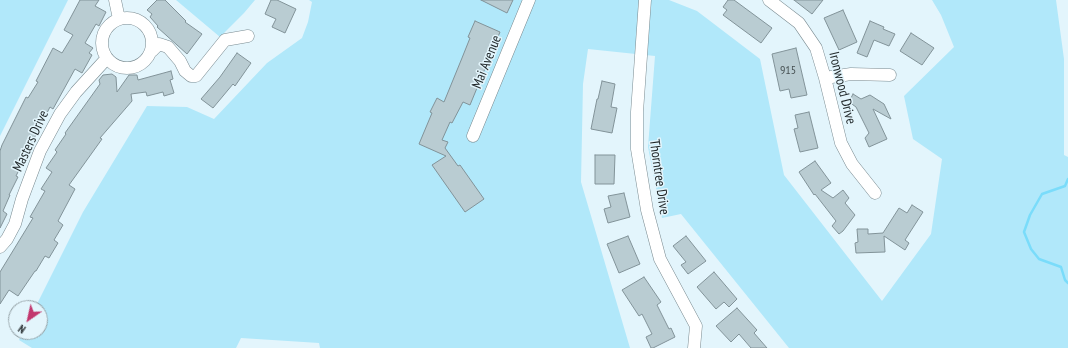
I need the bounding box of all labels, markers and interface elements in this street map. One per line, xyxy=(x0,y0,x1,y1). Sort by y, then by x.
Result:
street label: Mai Avenue xyxy=(469,33,505,91)
street label: Ironwood Drive xyxy=(825,50,859,126)
house number: 915 xyxy=(780,64,796,78)
street label: Masters Drive xyxy=(9,108,53,174)
street label: Thorntree Drive xyxy=(645,138,673,216)
north arrow xyxy=(8,300,48,340)
text: N xyxy=(15,322,28,337)

